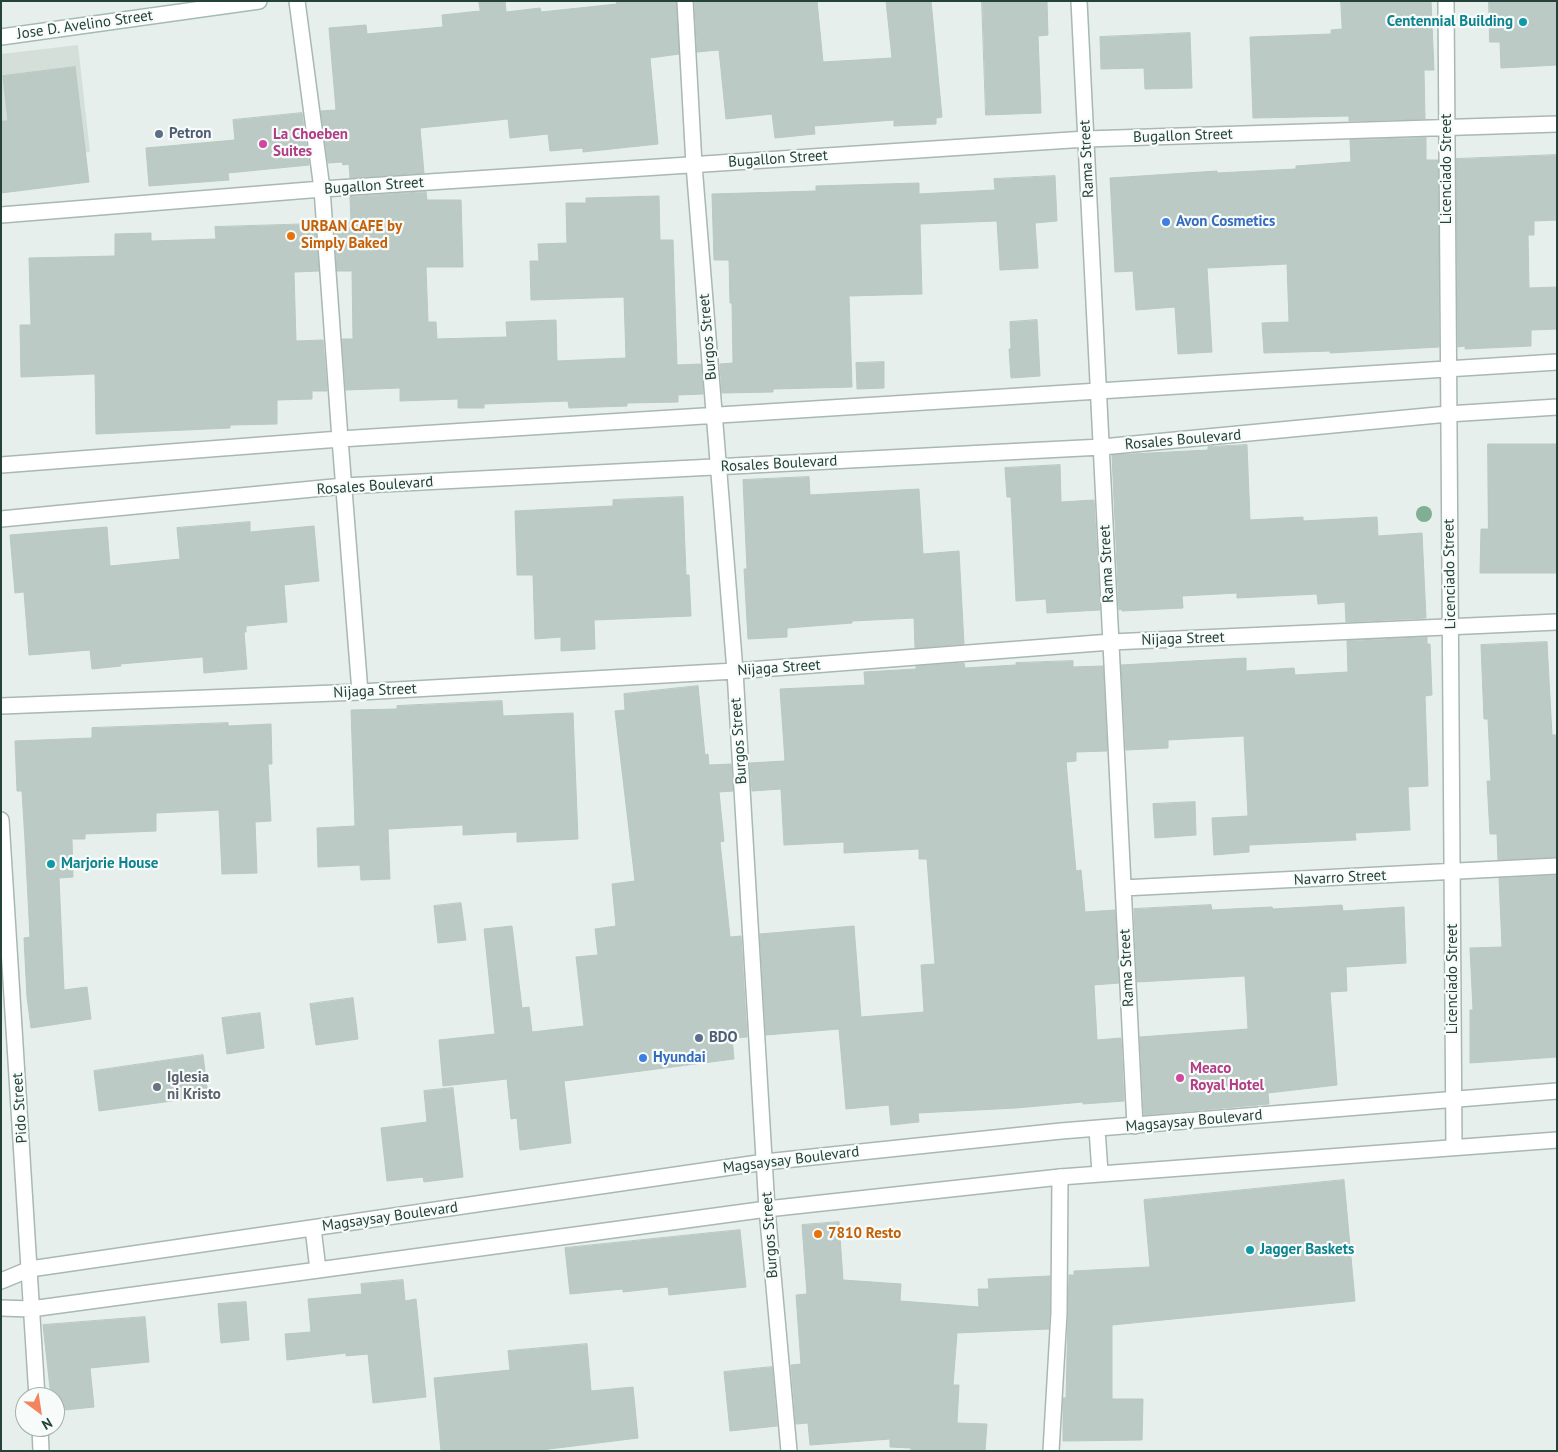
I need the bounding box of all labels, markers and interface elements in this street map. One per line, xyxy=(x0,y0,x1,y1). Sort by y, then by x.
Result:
street label: Jose D. Avelino Street xyxy=(16,7,154,43)
place label: Centennial Building xyxy=(1387,13,1513,31)
marker: Centennial Building xyxy=(1517,16,1529,28)
street label: Licenciado Street xyxy=(1438,114,1456,224)
street label: Rama Street xyxy=(1076,120,1098,198)
place label: Petron xyxy=(169,125,211,143)
street label: Bugallon Street xyxy=(1133,125,1233,147)
place label: La Choeben Suites xyxy=(273,126,348,161)
marker: Petron xyxy=(153,128,165,140)
marker: La Choeben Suites xyxy=(257,138,269,150)
street label: Bugallon Street xyxy=(728,147,828,171)
street label: Bugallon Street xyxy=(324,174,424,198)
place label: Avon Cosmetics xyxy=(1176,213,1275,231)
marker: Avon Cosmetics xyxy=(1160,216,1172,228)
place label: URBAN CAFE by Simply Baked xyxy=(301,218,402,253)
marker: URBAN CAFE by Simply Baked xyxy=(285,230,297,242)
street label: Burgos Street xyxy=(695,293,721,381)
street label: Rosales Boulevard xyxy=(1124,426,1242,454)
street label: Rosales Boulevard xyxy=(720,452,838,476)
street label: Rosales Boulevard xyxy=(316,473,434,499)
street label: Licenciado Street xyxy=(1440,519,1460,629)
street label: Rama Street xyxy=(1096,525,1118,603)
street label: Nijaga Street xyxy=(1141,629,1225,649)
street label: Nijaga Street xyxy=(737,656,821,680)
street label: Nijaga Street xyxy=(333,680,417,702)
street label: Burgos Street xyxy=(727,697,751,785)
place label: Marjorie House xyxy=(61,855,158,873)
marker: Marjorie House xyxy=(45,858,57,870)
street label: Navarro Street xyxy=(1293,867,1387,889)
street label: Licenciado Street xyxy=(1444,924,1462,1034)
street label: Rama Street xyxy=(1116,929,1138,1007)
place label: BDO xyxy=(709,1029,738,1047)
marker: BDO xyxy=(693,1032,705,1044)
place label: Hyundai xyxy=(653,1049,706,1067)
marker: Hyundai xyxy=(637,1052,649,1064)
place label: Meaco Royal Hotel xyxy=(1190,1060,1264,1095)
place label: Iglesia ni Kristo xyxy=(167,1069,221,1104)
street label: Pido Street xyxy=(9,1072,31,1144)
marker: Meaco Royal Hotel xyxy=(1174,1072,1186,1084)
marker: Iglesia ni Kristo xyxy=(151,1081,163,1093)
street label: Magsaysay Boulevard xyxy=(1125,1106,1263,1136)
street label: Magsaysay Boulevard xyxy=(722,1143,860,1177)
street label: Burgos Street xyxy=(758,1191,782,1279)
street label: Magsaysay Boulevard xyxy=(321,1199,459,1235)
place label: 7810 Resto xyxy=(828,1225,901,1243)
marker: 7810 Resto xyxy=(812,1228,824,1240)
place label: Jagger Baskets xyxy=(1260,1241,1354,1259)
marker: Jagger Baskets xyxy=(1244,1244,1256,1256)
north arrow xyxy=(15,1387,65,1437)
text: N xyxy=(39,1414,56,1434)

